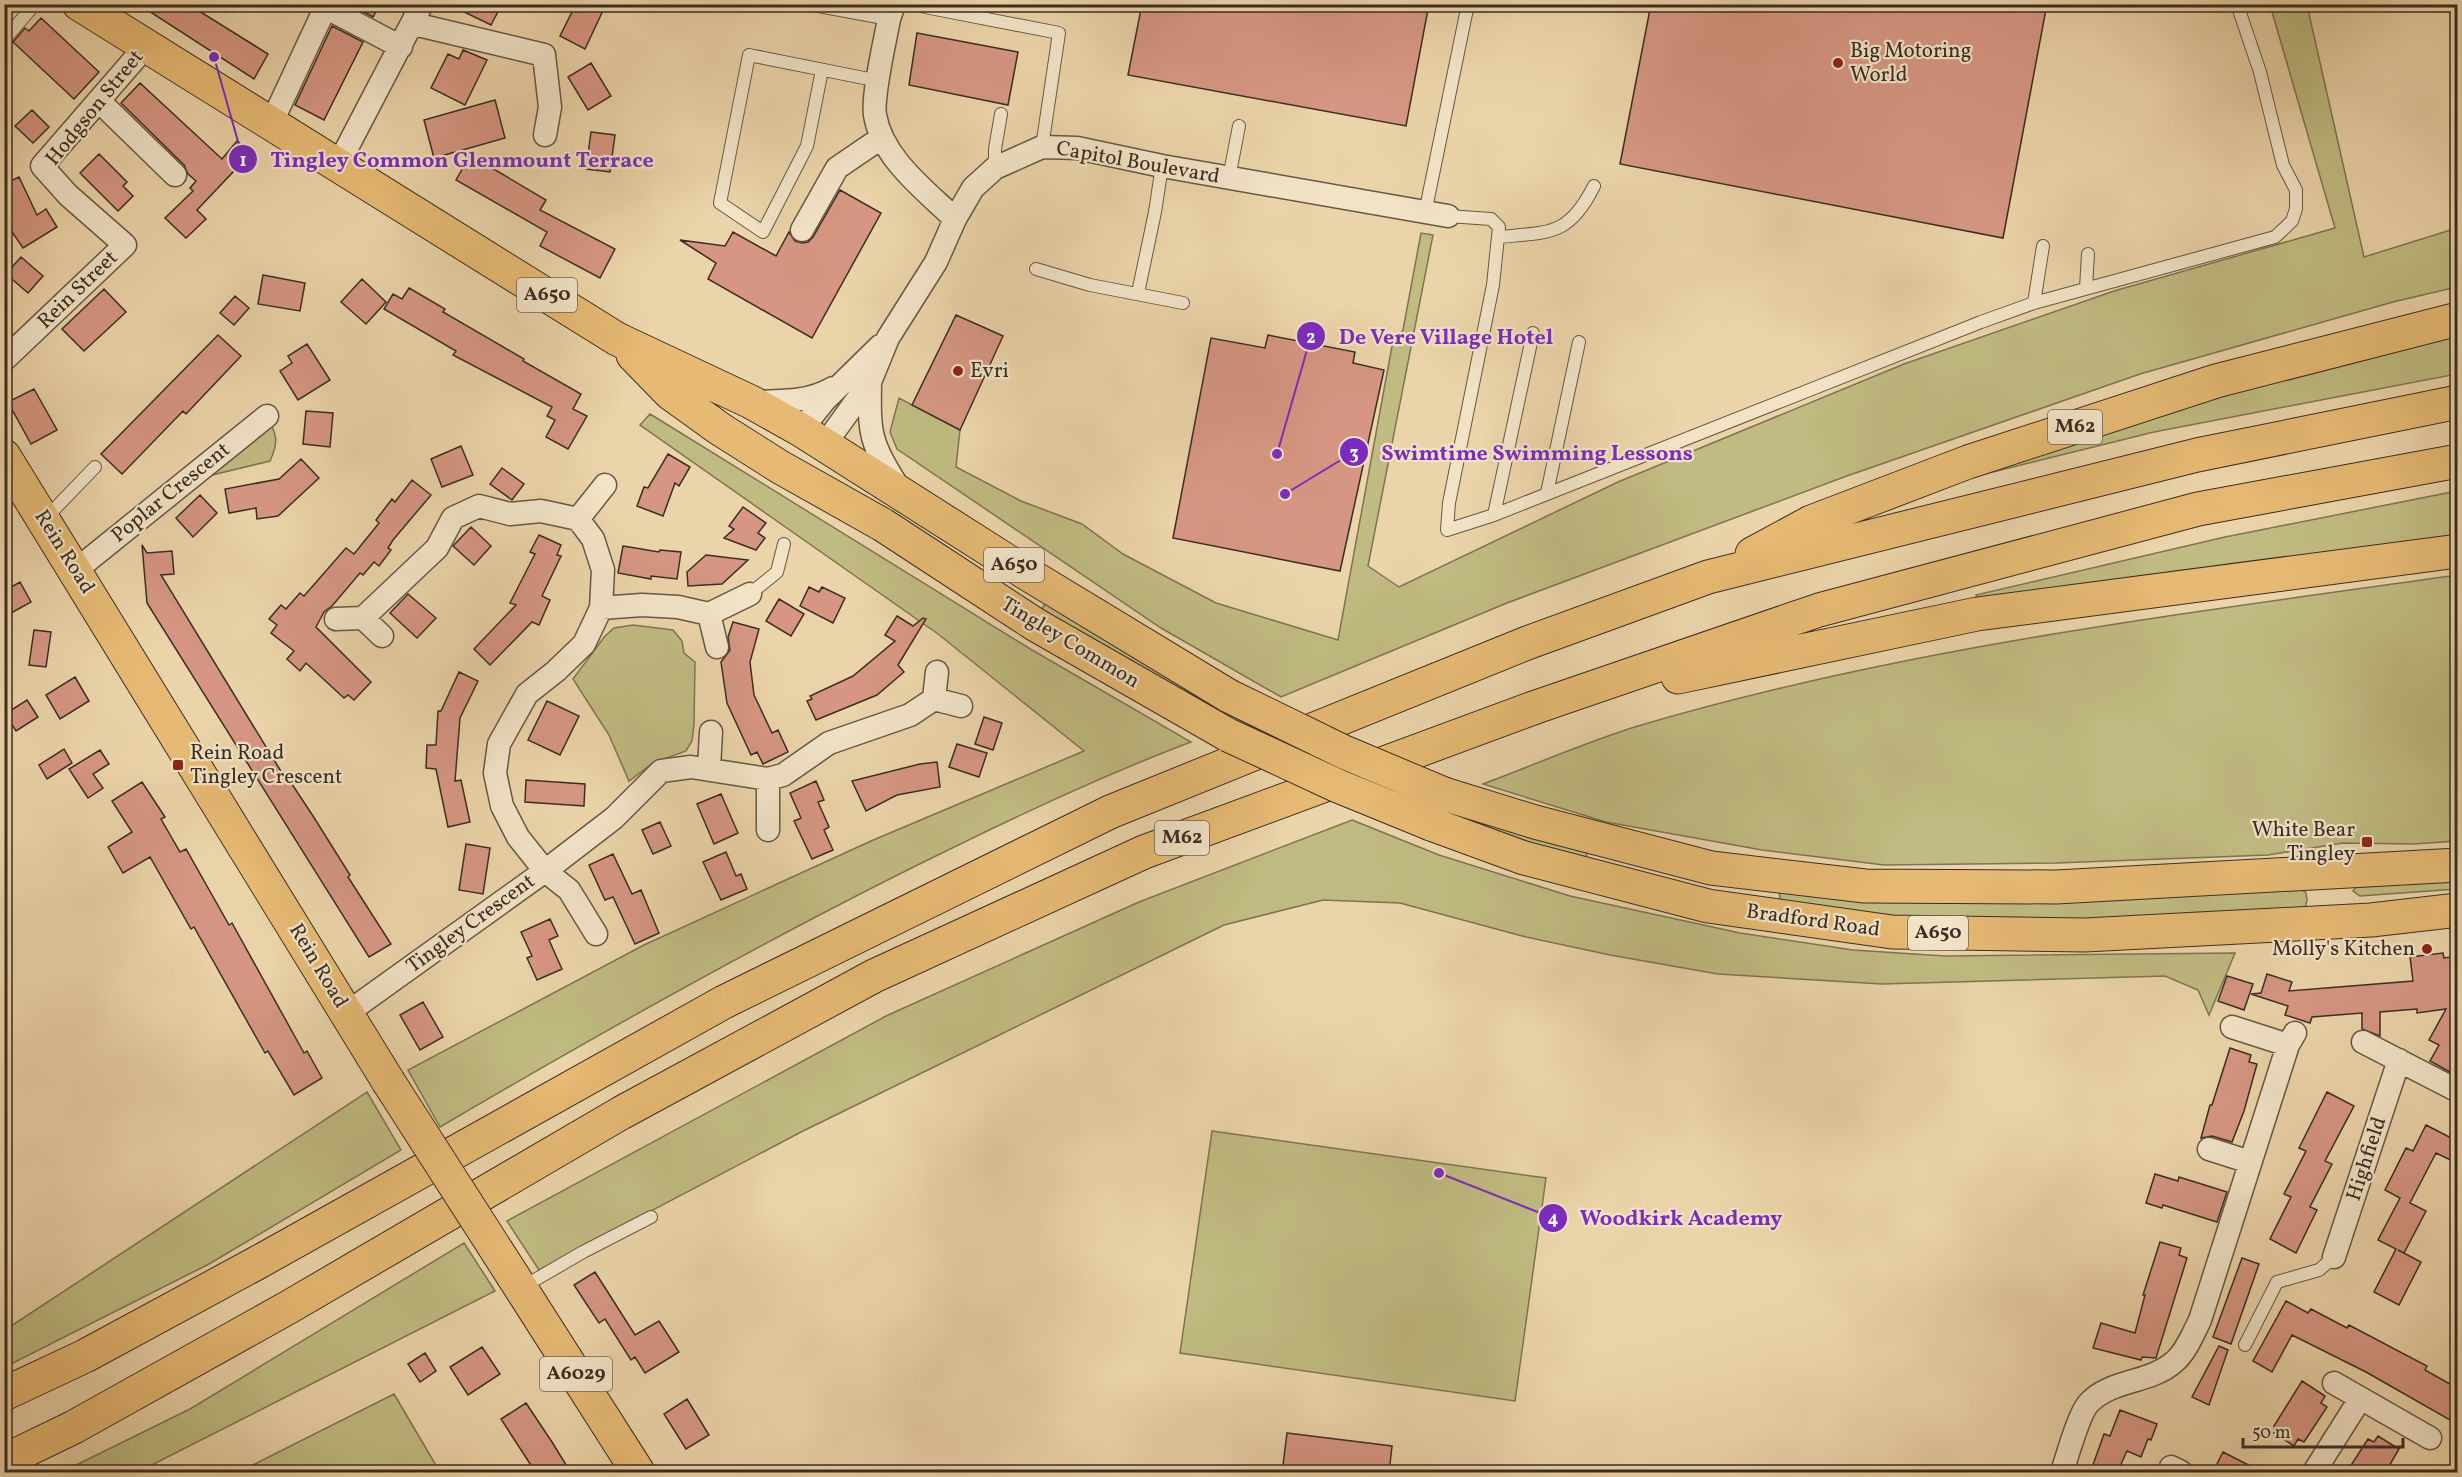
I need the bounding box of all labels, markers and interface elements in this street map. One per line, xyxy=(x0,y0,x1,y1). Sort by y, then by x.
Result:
place label: Big Motoring World xyxy=(1850,37,1971,90)
street label: Hodgson Street xyxy=(39,44,151,172)
marker: Big Motoring World xyxy=(1831,56,1845,70)
street label: Capitol Boulevard xyxy=(1054,134,1222,192)
callout: Tingley Common Glenmount Terrace xyxy=(228,139,666,179)
text: Tingley Common Glenmount Terrace xyxy=(270,146,654,177)
text: 1 xyxy=(239,149,247,174)
street label: Rein Street xyxy=(31,244,125,336)
road number: A650 xyxy=(517,278,577,312)
callout: De Vere Village Hotel xyxy=(1296,316,1566,356)
text: De Vere Village Hotel xyxy=(1339,323,1553,354)
text: 2 xyxy=(1306,326,1316,351)
place label: Evri xyxy=(970,357,1009,386)
marker: Evri xyxy=(951,364,965,378)
road number: M62 xyxy=(2048,410,2102,444)
callout: Swimtime Swimming Lessons xyxy=(1339,432,1705,472)
street label: Poplar Crescent xyxy=(105,436,237,550)
text: Swimtime Swimming Lessons xyxy=(1381,439,1693,470)
text: 3 xyxy=(1349,442,1359,467)
street label: Rein Road xyxy=(27,504,101,600)
road number: A650 xyxy=(984,548,1044,582)
street label: Tingley Common xyxy=(995,590,1145,696)
place label: Rein Road Tingley Crescent xyxy=(190,739,342,792)
marker: Rein Road Tingley Crescent xyxy=(171,758,185,772)
place label: White Bear Tingley xyxy=(2252,816,2356,869)
road number: M62 xyxy=(1155,821,1209,855)
marker: White Bear Tingley xyxy=(2360,835,2374,849)
street label: Tingley Crescent xyxy=(401,867,541,981)
street label: Bradford Road xyxy=(1744,897,1882,945)
road number: A650 xyxy=(1908,916,1968,950)
street label: Rein Road xyxy=(281,918,355,1014)
place label: Molly's Kitchen xyxy=(2272,935,2415,964)
marker: Molly's Kitchen xyxy=(2420,942,2434,956)
street label: Highfield xyxy=(2340,1113,2394,1205)
callout: Woodkirk Academy xyxy=(1538,1198,1795,1238)
text: Woodkirk Academy xyxy=(1580,1204,1783,1235)
text: 4 xyxy=(1548,1207,1559,1232)
road number: A6029 xyxy=(540,1357,612,1391)
scale bar xyxy=(2243,1411,2404,1449)
text: 50 m xyxy=(2252,1421,2291,1446)

